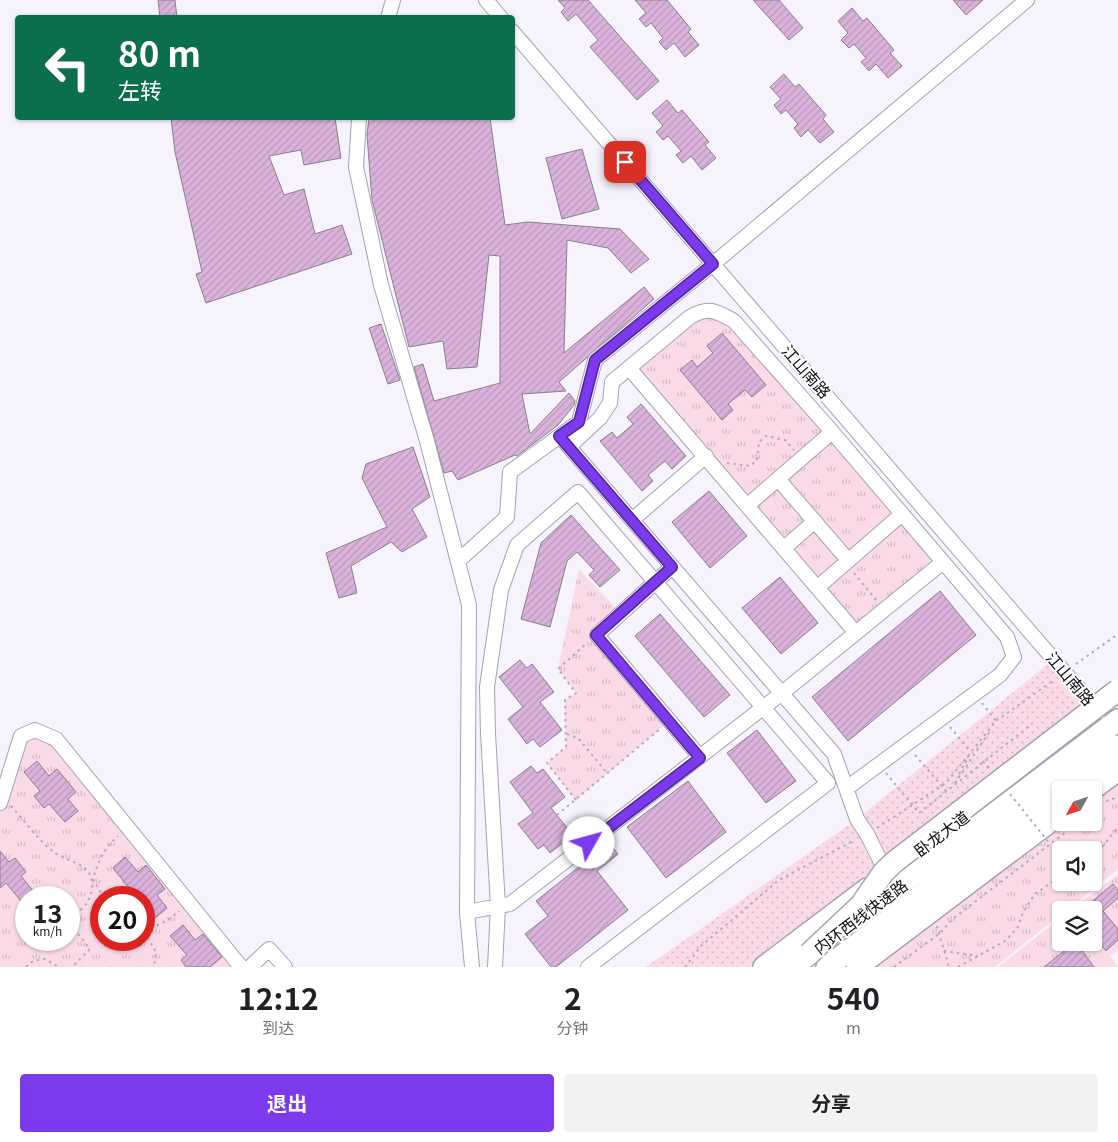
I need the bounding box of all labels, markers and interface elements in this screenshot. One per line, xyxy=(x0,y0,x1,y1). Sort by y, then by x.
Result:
text: 80 m xyxy=(118,26,201,77)
icon: left xyxy=(35,35,100,100)
text: 左转 xyxy=(118,73,162,105)
pin xyxy=(604,141,646,183)
icon: arrive xyxy=(611,148,639,176)
street label: 江山南路 xyxy=(777,339,837,403)
street label: 江山南路 xyxy=(1041,646,1101,710)
north arrow xyxy=(1052,781,1102,831)
map controls xyxy=(1052,781,1102,951)
street label: 卧龙大道 xyxy=(908,804,974,862)
position arrow xyxy=(562,816,614,868)
button: sound xyxy=(1052,841,1102,891)
street label: 内环西线快速路 xyxy=(808,873,912,959)
speed limit sign: 20 xyxy=(90,886,155,951)
text: 13 xyxy=(33,894,62,930)
button: layers xyxy=(1052,901,1102,951)
text: km/h xyxy=(33,922,62,939)
text: 12:12 xyxy=(238,975,319,1019)
text: 2 xyxy=(564,975,582,1019)
text: 540 xyxy=(827,975,880,1019)
text: 到达 xyxy=(262,1015,294,1039)
text: 分钟 xyxy=(557,1015,589,1039)
text: m xyxy=(846,1015,861,1039)
button: 退出 xyxy=(20,1074,554,1132)
button: 分享 xyxy=(564,1074,1098,1132)

